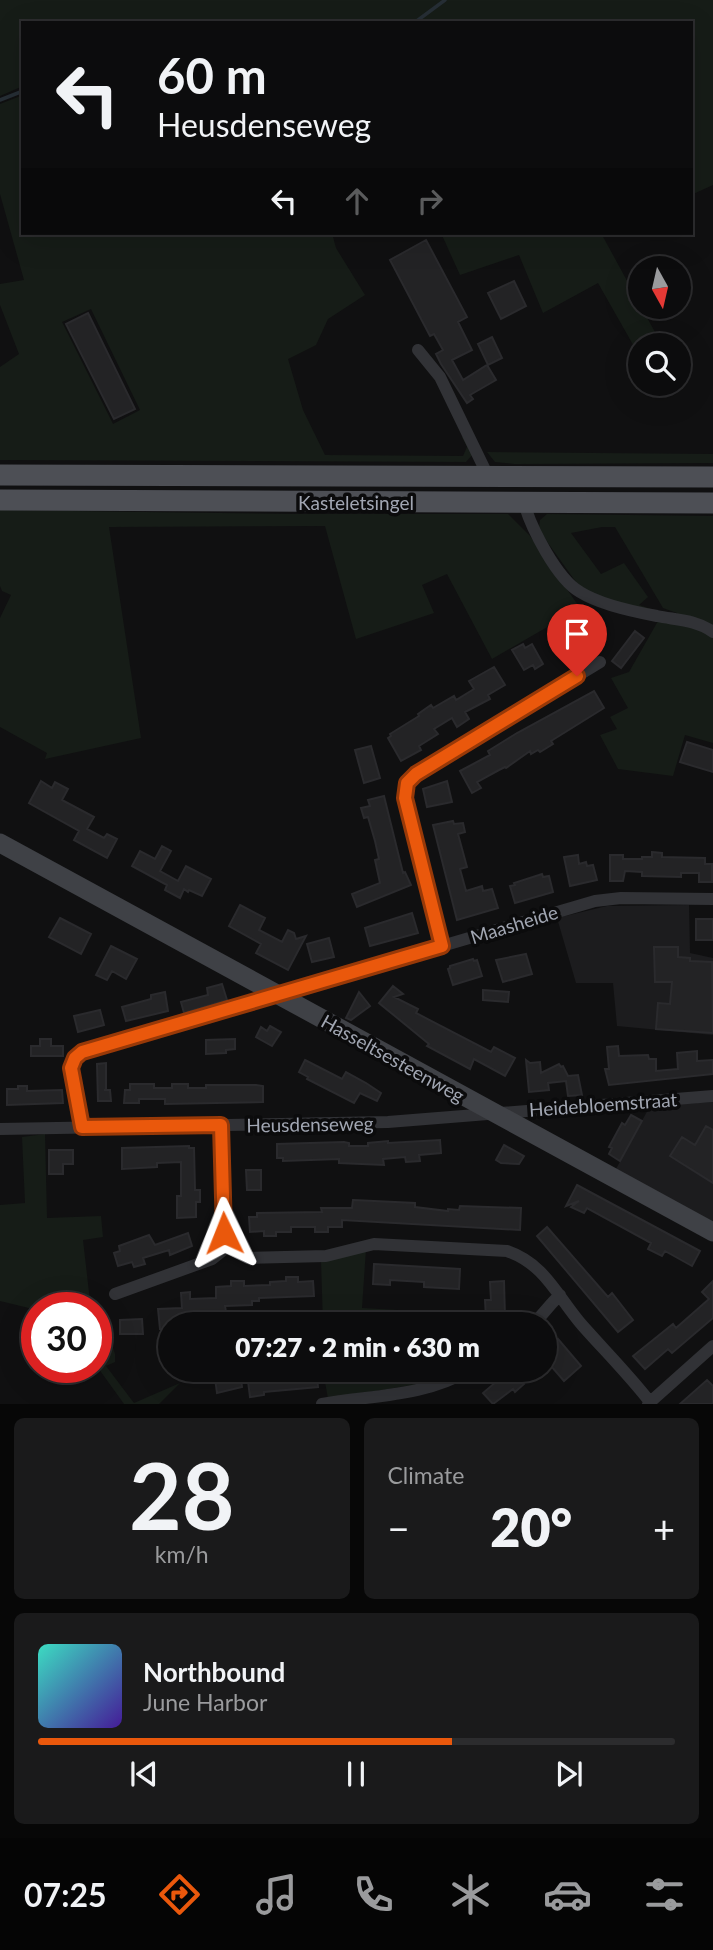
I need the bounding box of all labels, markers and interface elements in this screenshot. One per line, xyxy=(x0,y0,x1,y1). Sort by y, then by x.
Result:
text: 60 m xyxy=(157,46,267,104)
icon: left xyxy=(42,49,133,140)
text: Heusdenseweg xyxy=(157,105,371,144)
icon: left xyxy=(265,182,303,220)
icon: ahead xyxy=(338,182,376,220)
icon: right xyxy=(411,182,449,220)
north arrow xyxy=(628,256,691,318)
map controls xyxy=(628,256,691,396)
button: search xyxy=(628,333,691,396)
street label: Kasteletsingel xyxy=(298,491,414,514)
pin xyxy=(547,604,607,676)
icon: arrive xyxy=(558,615,596,653)
street label: Maasheide xyxy=(467,900,561,948)
street label: Hasseltsesteenweg xyxy=(317,1009,469,1107)
street label: Heidebloemstraat xyxy=(528,1087,678,1121)
street label: Heusdenseweg xyxy=(246,1111,374,1137)
position arrow xyxy=(187,1196,261,1270)
speed limit sign: 30 xyxy=(21,1292,112,1383)
text: 07:27 · 2 min · 630 m xyxy=(235,1331,480,1363)
text: 28 xyxy=(129,1440,235,1549)
text: Climate xyxy=(388,1461,464,1489)
text: 20° xyxy=(490,1496,572,1558)
text: − xyxy=(388,1505,410,1551)
text: + xyxy=(653,1505,675,1551)
text: km/h xyxy=(155,1540,209,1568)
text: Northbound xyxy=(143,1656,285,1688)
text: June Harbor xyxy=(143,1688,267,1716)
icon: previous xyxy=(125,1755,163,1793)
icon: pause xyxy=(337,1755,375,1793)
icon: next xyxy=(550,1755,588,1793)
icon: directions xyxy=(155,1870,204,1919)
icon: music xyxy=(252,1870,301,1919)
icon: phone xyxy=(349,1870,398,1919)
icon: climate xyxy=(446,1870,495,1919)
icon: car xyxy=(543,1870,592,1919)
icon: filters xyxy=(640,1870,689,1919)
text: 07:25 xyxy=(24,1875,107,1914)

